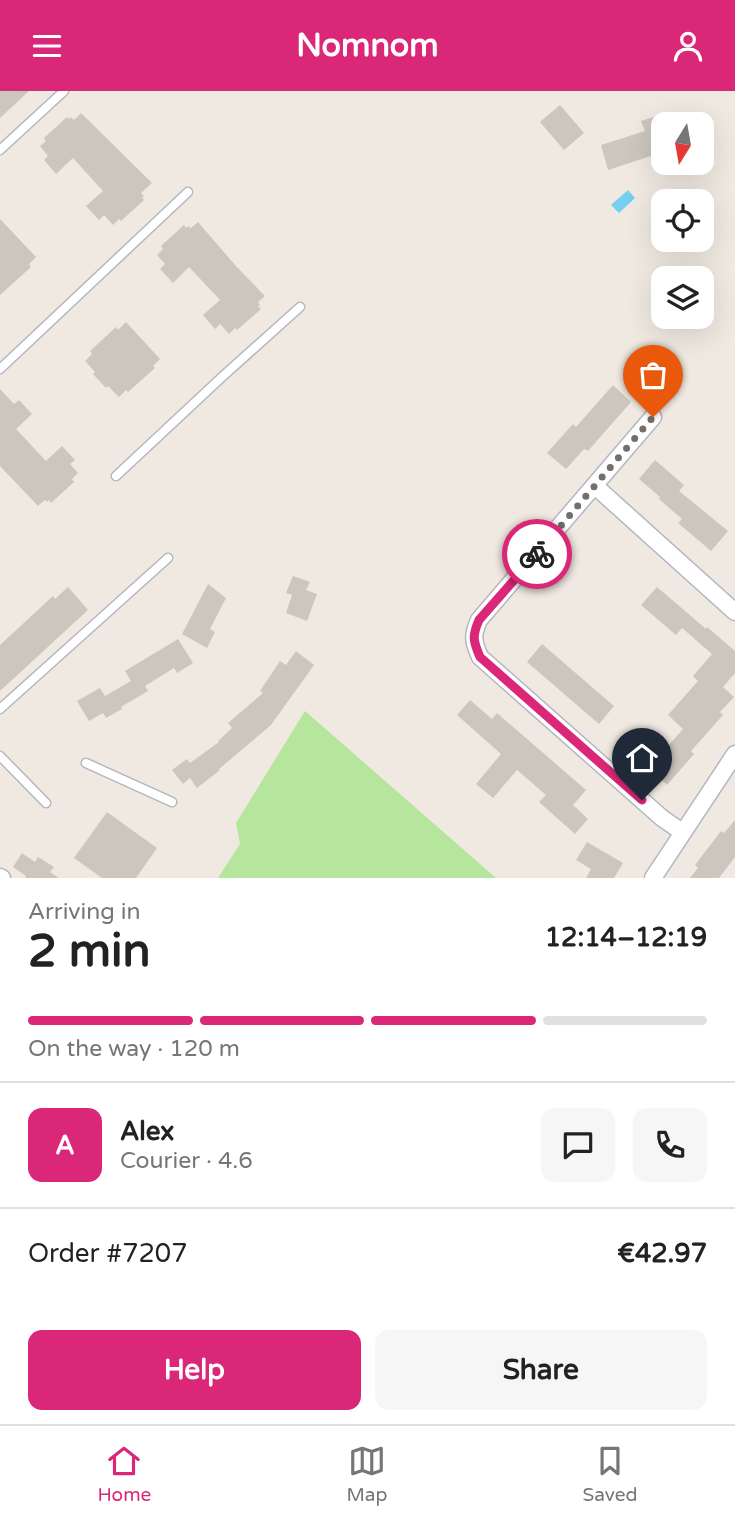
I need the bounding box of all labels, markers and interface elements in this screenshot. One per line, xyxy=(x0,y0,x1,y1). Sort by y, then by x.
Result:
icon: menu xyxy=(28,27,66,65)
text: Nomnom xyxy=(296,27,439,65)
icon: person xyxy=(669,27,707,65)
north arrow xyxy=(651,112,714,175)
map controls xyxy=(651,112,714,329)
button: locate xyxy=(651,189,714,252)
button: layers xyxy=(651,266,714,329)
pin xyxy=(623,345,683,417)
icon: bag xyxy=(634,356,672,394)
courier xyxy=(502,519,572,589)
icon: bike xyxy=(518,535,556,573)
pin xyxy=(612,728,672,800)
icon: home xyxy=(623,739,661,777)
text: Arriving in xyxy=(28,898,141,926)
text: 12:14–12:19 xyxy=(545,922,707,953)
text: 2 min xyxy=(28,924,151,979)
text: On the way · 120 m xyxy=(28,1035,240,1063)
button: chat xyxy=(541,1108,615,1182)
button: phone xyxy=(633,1108,707,1182)
text: Alex xyxy=(120,1116,174,1147)
text: A xyxy=(55,1130,75,1161)
text: Courier · 4.6 xyxy=(120,1147,253,1175)
text: Order #7207 xyxy=(28,1238,188,1269)
text: €42.97 xyxy=(617,1238,707,1269)
button: Help xyxy=(28,1330,361,1410)
button: Share xyxy=(375,1330,707,1410)
tab: Home xyxy=(98,1442,151,1506)
tab: Map xyxy=(346,1442,387,1506)
tab: Saved xyxy=(583,1442,637,1506)

